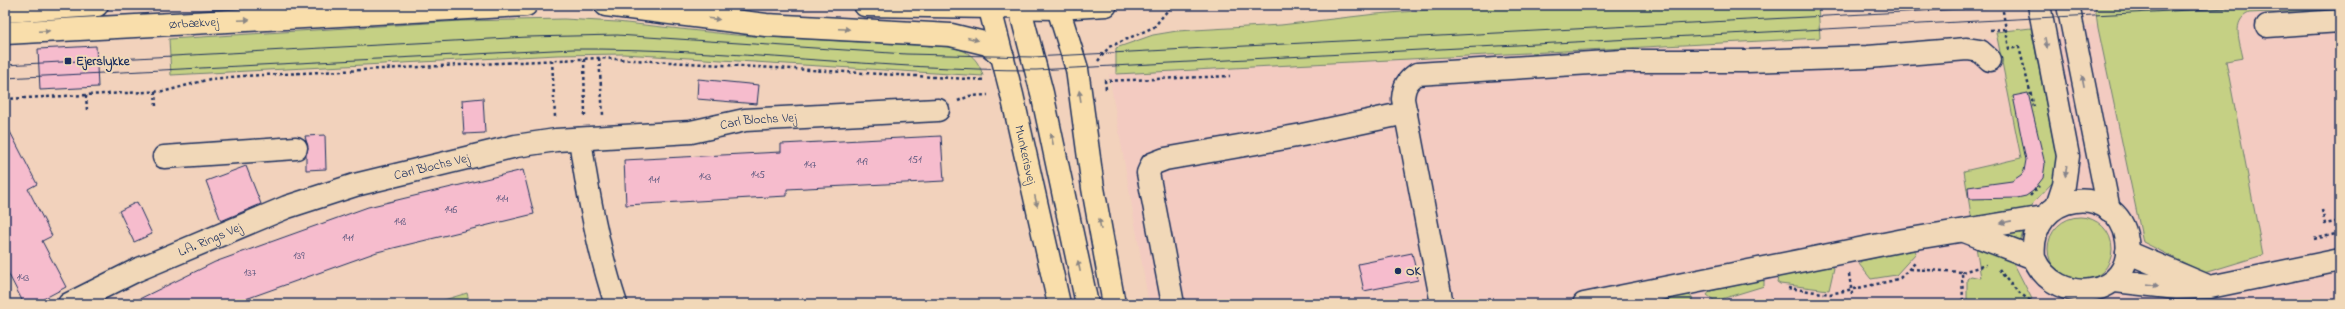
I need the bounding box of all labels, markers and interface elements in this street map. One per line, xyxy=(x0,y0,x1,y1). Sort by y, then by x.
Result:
street label: Ørbækvej xyxy=(168,12,220,34)
one-way arrow xyxy=(708,16,720,22)
one-way arrow xyxy=(238,17,251,23)
one-way arrow xyxy=(838,26,850,33)
one-way arrow xyxy=(38,27,50,34)
one-way arrow xyxy=(967,37,979,43)
one-way arrow xyxy=(2044,37,2050,49)
place label: Ejerslykke xyxy=(76,52,131,73)
marker: Ejerslykke xyxy=(63,56,73,66)
one-way arrow xyxy=(2079,75,2085,87)
one-way arrow xyxy=(1077,90,1083,102)
street label: Carl Blochs Vej xyxy=(718,108,797,135)
street label: Munkerisvej xyxy=(1010,123,1041,186)
one-way arrow xyxy=(1049,132,1055,145)
street label: Carl Blochs Vej xyxy=(392,148,472,185)
house number: 151 xyxy=(908,152,922,168)
house number: 149 xyxy=(856,154,868,170)
house number: 147 xyxy=(804,157,817,173)
one-way arrow xyxy=(2063,165,2069,177)
house number: 145 xyxy=(751,167,765,183)
house number: 143 xyxy=(699,169,712,185)
house number: 141 xyxy=(648,172,660,188)
house number: 144 xyxy=(496,191,509,207)
one-way arrow xyxy=(1034,195,1040,207)
house number: 146 xyxy=(445,202,458,218)
house number: 148 xyxy=(394,214,406,230)
street label: L.A. Rings Vej xyxy=(175,217,245,261)
one-way arrow xyxy=(1097,218,1103,230)
one-way arrow xyxy=(2000,220,2012,226)
house number: 141 xyxy=(342,230,354,246)
house number: 139 xyxy=(293,248,305,264)
one-way arrow xyxy=(1075,260,1081,272)
place label: OK xyxy=(1406,262,1422,281)
house number: 137 xyxy=(244,265,257,281)
marker: OK xyxy=(1393,266,1403,276)
house number: 143 xyxy=(17,270,30,286)
one-way arrow xyxy=(2147,282,2159,288)

